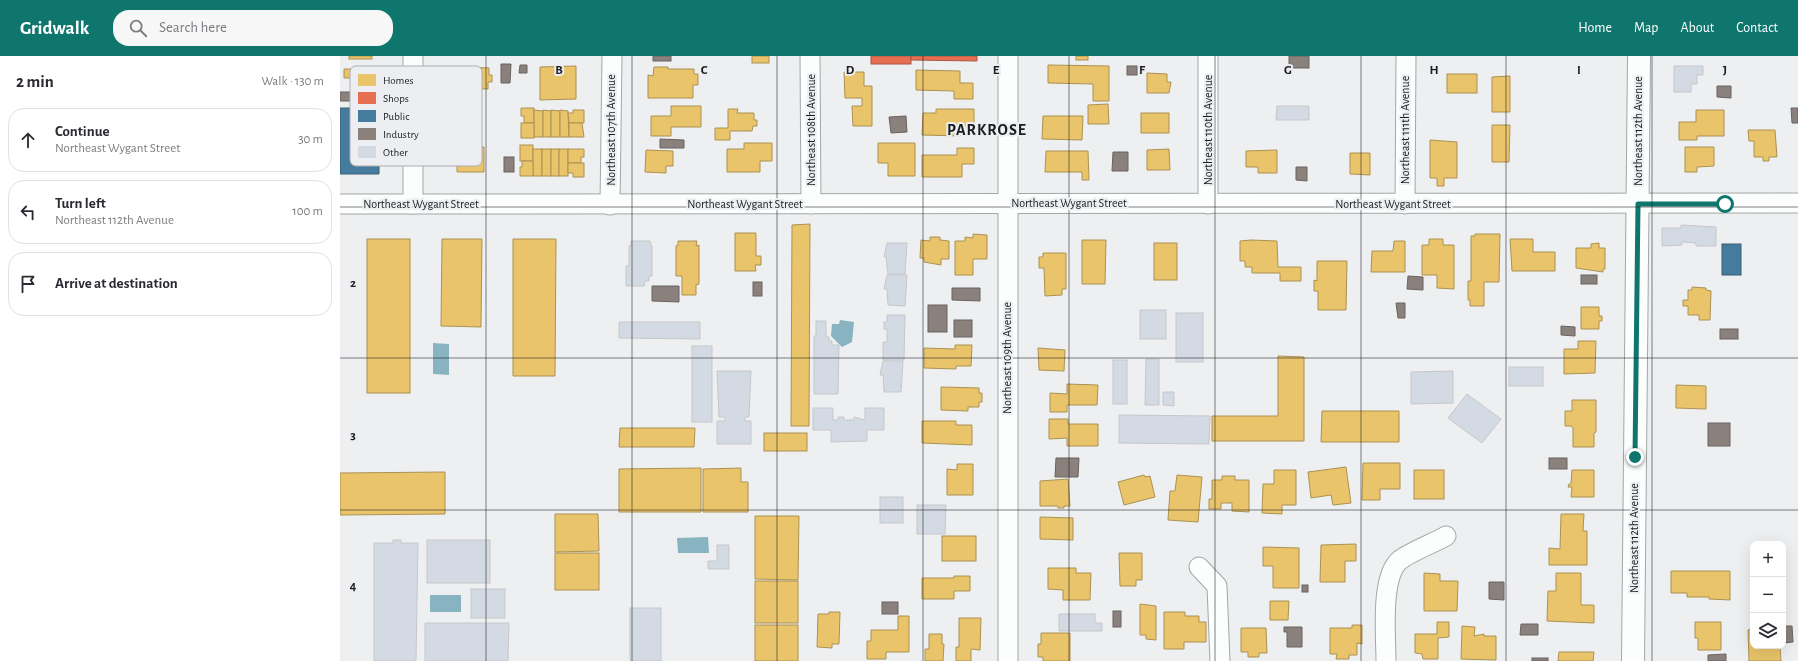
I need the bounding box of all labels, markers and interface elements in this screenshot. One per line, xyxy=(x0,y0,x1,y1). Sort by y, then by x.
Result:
search box xyxy=(113,10,393,46)
icon: search xyxy=(127,17,149,39)
text: Gridwalk xyxy=(20,19,89,38)
text: Search here xyxy=(159,20,227,35)
text: Home xyxy=(1578,21,1612,35)
text: Map xyxy=(1634,21,1658,35)
text: About xyxy=(1680,21,1714,35)
text: Contact xyxy=(1736,21,1778,35)
text: B xyxy=(555,64,563,77)
text: C xyxy=(701,64,708,77)
text: D xyxy=(846,64,855,77)
text: E xyxy=(993,64,1000,77)
text: F xyxy=(1139,64,1146,77)
text: G xyxy=(1284,64,1292,77)
text: H xyxy=(1429,64,1439,77)
text: I xyxy=(1577,64,1581,77)
text: J xyxy=(1723,64,1727,77)
legend xyxy=(350,66,482,166)
text: 2 min xyxy=(16,73,54,90)
street label: Northeast 107th Avenue xyxy=(605,74,617,186)
street label: Northeast 108th Avenue xyxy=(805,74,817,186)
text: Walk · 130 m xyxy=(261,75,324,88)
text: Homes xyxy=(383,75,414,86)
street label: Northeast 110th Avenue xyxy=(1202,75,1214,185)
street label: Northeast 111th Avenue xyxy=(1399,76,1411,184)
street label: Northeast 112th Avenue xyxy=(1632,76,1644,186)
text: Shops xyxy=(383,93,409,104)
text: Public xyxy=(383,111,410,122)
district label: PARKROSE xyxy=(947,122,1027,138)
text: Continue xyxy=(55,124,110,139)
icon: ahead xyxy=(17,129,39,151)
text: Industry xyxy=(383,129,419,140)
text: 30 m xyxy=(298,133,323,146)
text: Northeast Wygant Street xyxy=(55,142,180,155)
text: Other xyxy=(383,147,408,158)
route start xyxy=(1716,195,1734,213)
text: Turn left xyxy=(55,196,106,211)
street label: Northeast Wygant Street xyxy=(1011,197,1127,210)
street label: Northeast Wygant Street xyxy=(363,198,479,211)
street label: Northeast Wygant Street xyxy=(687,198,803,211)
street label: Northeast Wygant Street xyxy=(1335,198,1451,211)
icon: left xyxy=(17,201,39,223)
text: 100 m xyxy=(292,205,323,218)
text: Northeast 112th Avenue xyxy=(55,214,174,227)
icon: arrive xyxy=(17,273,39,295)
text: Arrive at destination xyxy=(55,276,178,291)
text: 2 xyxy=(350,277,356,290)
street label: Northeast 109th Avenue xyxy=(1001,302,1013,414)
text: 3 xyxy=(350,429,356,442)
route end xyxy=(1626,448,1644,466)
street label: Northeast 112th Avenue xyxy=(1628,483,1640,593)
map controls xyxy=(1750,541,1786,649)
button: + xyxy=(1750,541,1786,577)
button: − xyxy=(1750,577,1786,613)
text: 4 xyxy=(350,580,357,593)
button: layers xyxy=(1750,613,1786,649)

